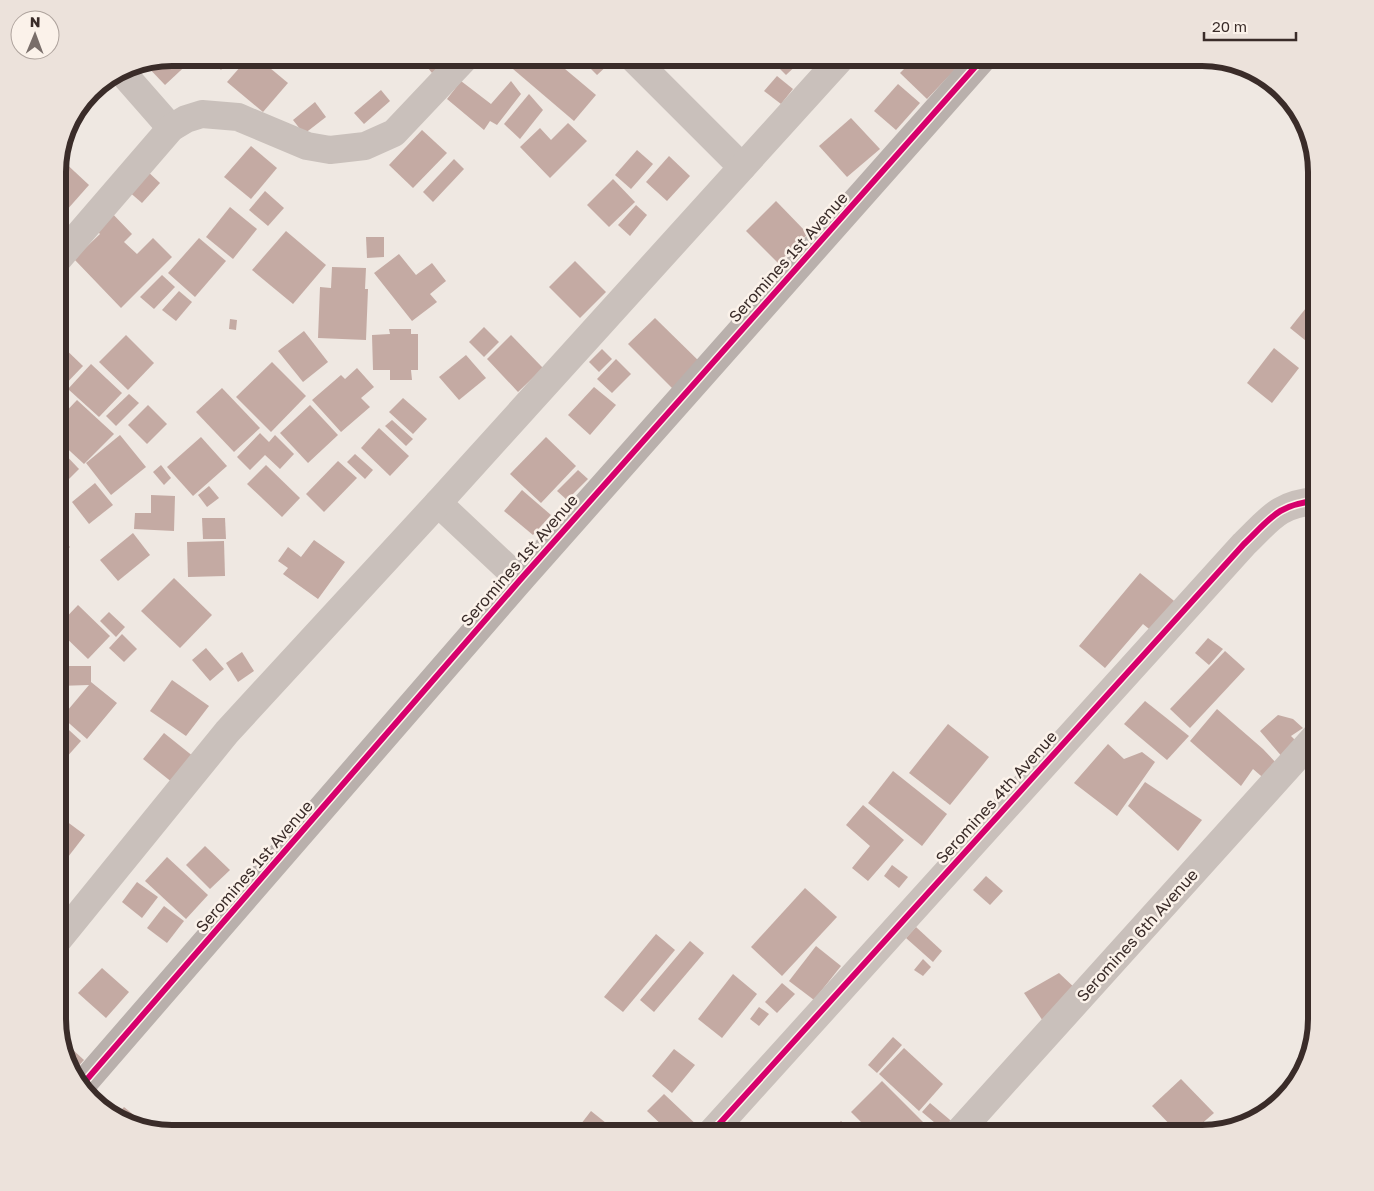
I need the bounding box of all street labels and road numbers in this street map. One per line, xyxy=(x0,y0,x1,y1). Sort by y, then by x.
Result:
street label: Seromines 1st Avenue xyxy=(724,188,852,326)
street label: Seromines 1st Avenue xyxy=(456,490,582,630)
street label: Seromines 4th Avenue xyxy=(931,726,1061,868)
street label: Seromines 1st Avenue xyxy=(191,796,317,936)
street label: Seromines 6th Avenue xyxy=(1072,865,1202,1005)

